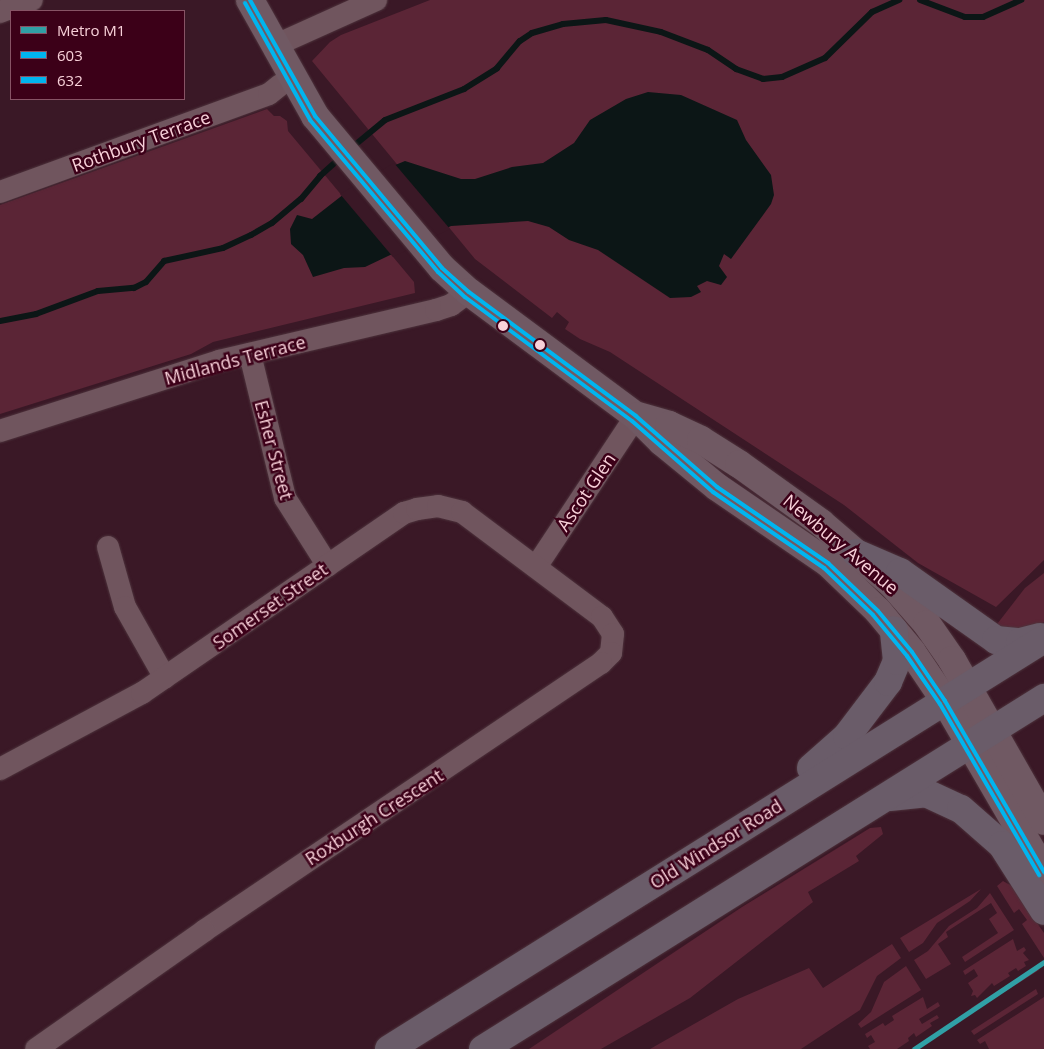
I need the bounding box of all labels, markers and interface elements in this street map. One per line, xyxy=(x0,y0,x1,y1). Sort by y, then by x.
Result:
legend xyxy=(10,10,185,100)
text: Metro M1 xyxy=(57,20,125,40)
text: 603 xyxy=(57,45,83,65)
text: 632 xyxy=(57,70,83,90)
street label: Rothbury Terrace xyxy=(69,106,213,176)
unlabelled marker xyxy=(498,321,508,331)
street label: Midlands Terrace xyxy=(162,331,308,389)
unlabelled marker xyxy=(535,340,545,350)
street label: Esher Street xyxy=(250,398,298,502)
street label: Ascot Glen xyxy=(552,449,620,535)
street label: Newbury Avenue xyxy=(779,490,903,598)
street label: Somerset Street xyxy=(209,558,331,654)
street label: Roxburgh Crescent xyxy=(301,764,447,870)
street label: Old Windsor Road xyxy=(646,795,786,893)

